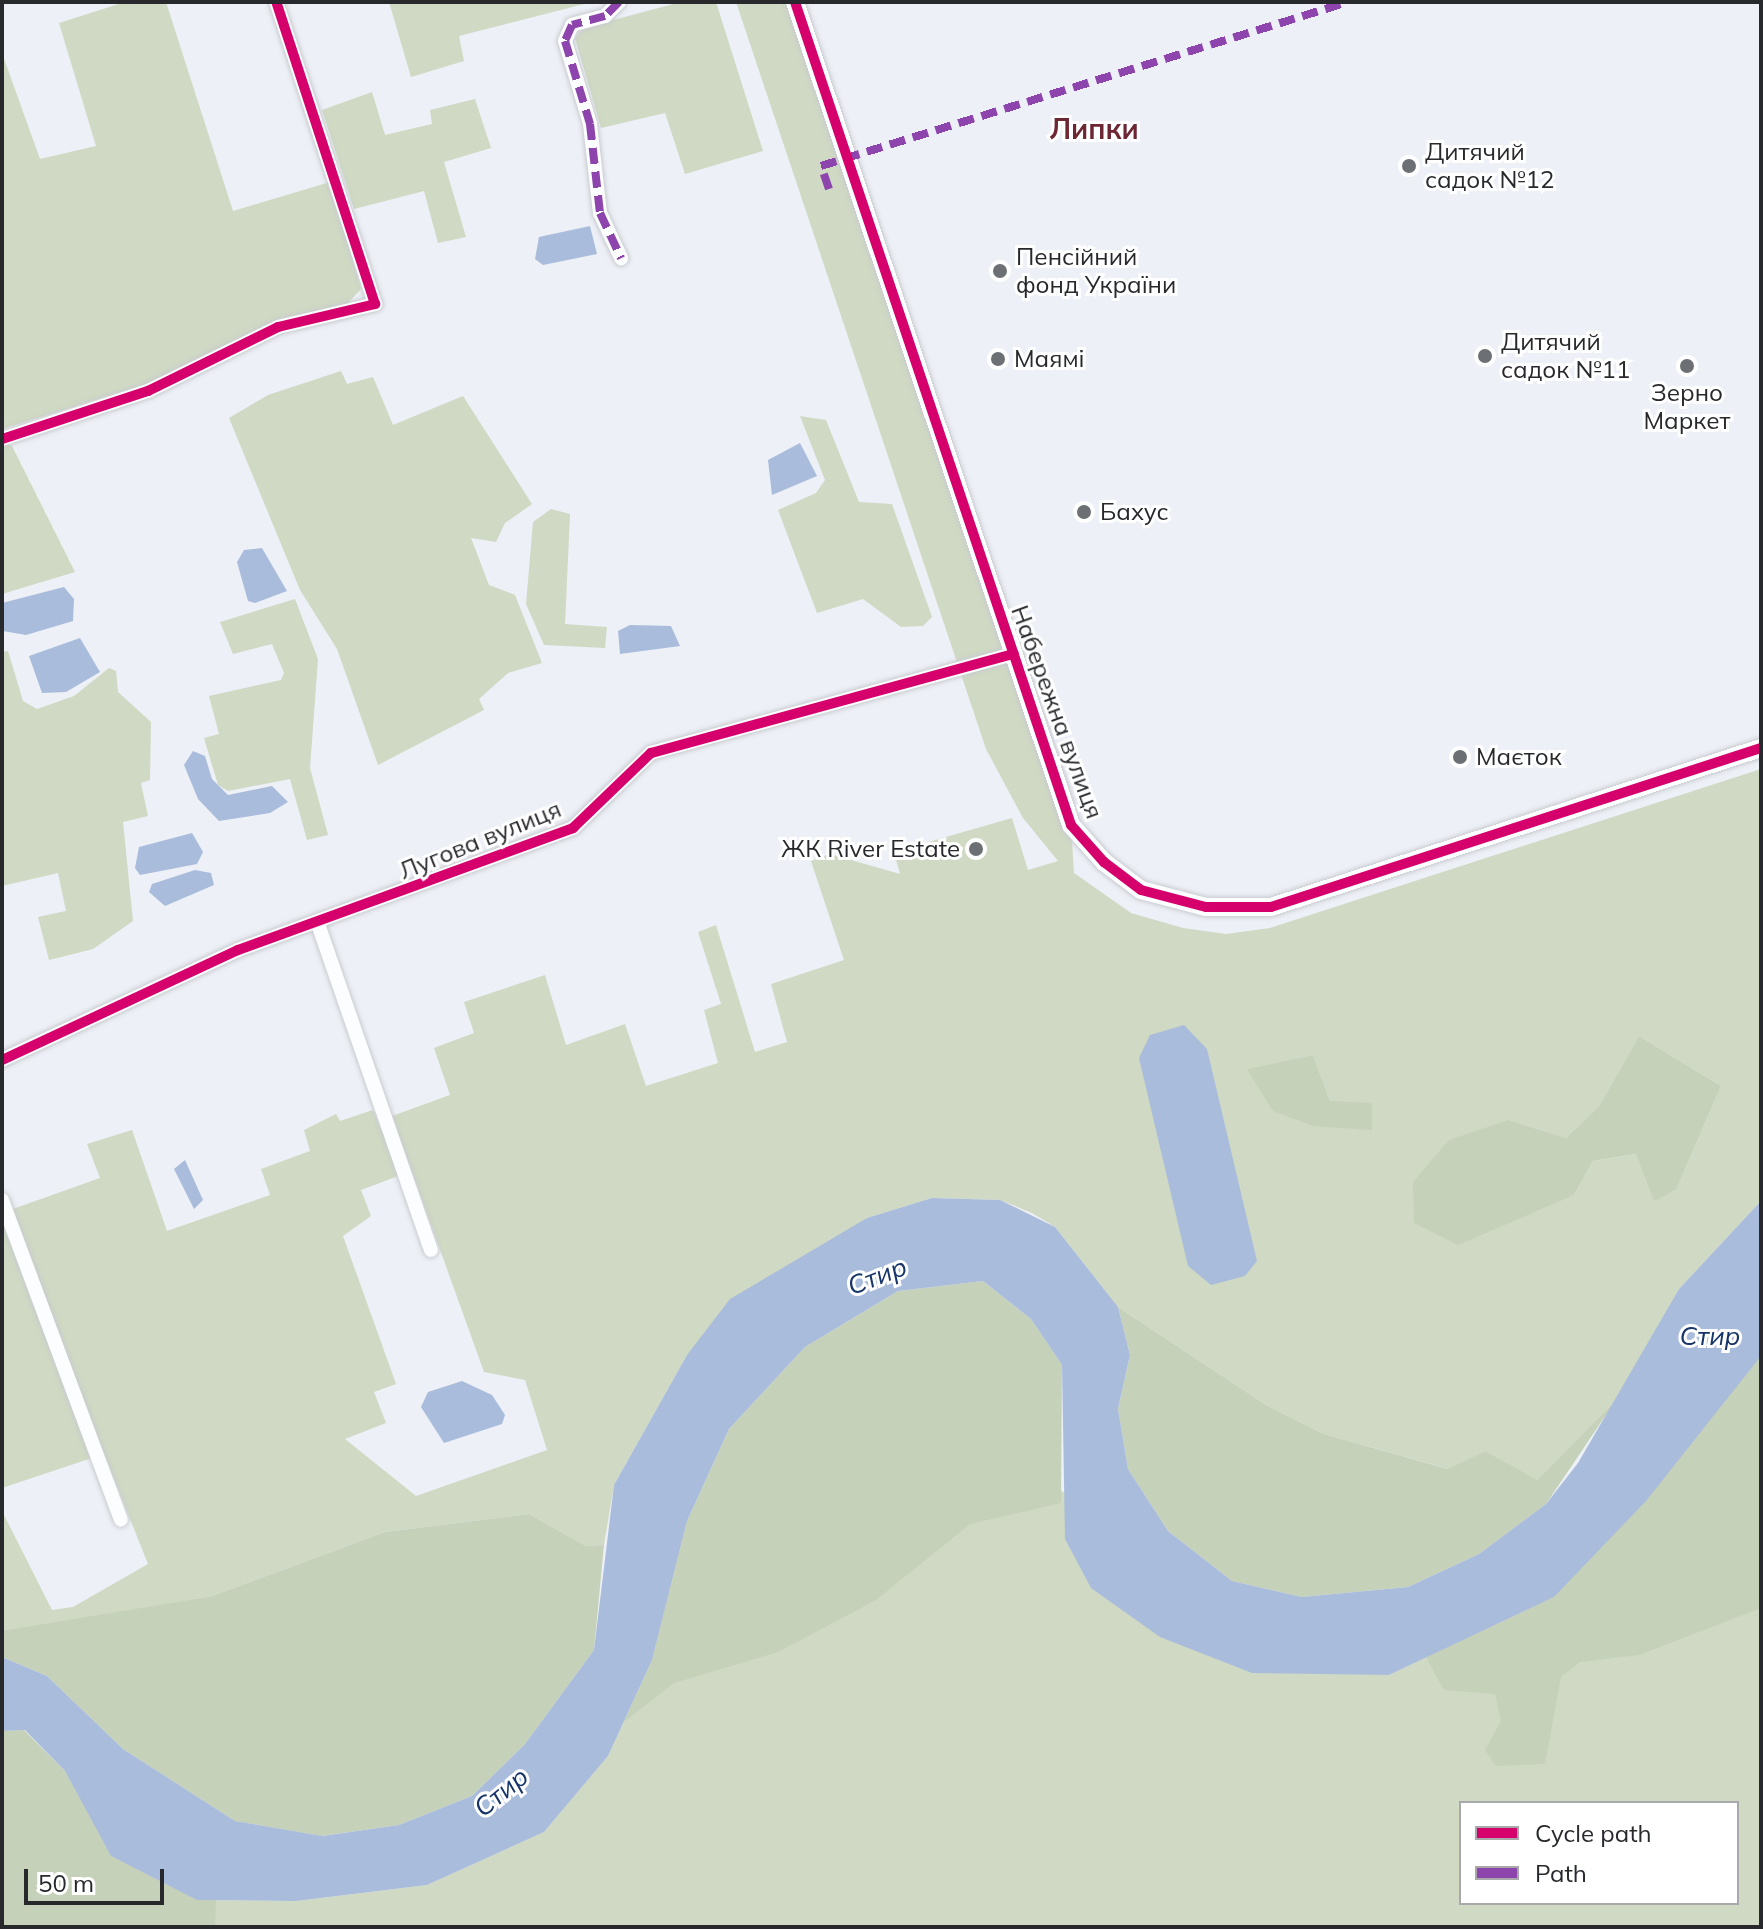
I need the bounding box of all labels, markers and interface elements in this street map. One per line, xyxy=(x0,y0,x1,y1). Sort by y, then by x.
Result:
district label: Липки xyxy=(1049,112,1139,146)
place label: Дитячий садок №12 xyxy=(1425,138,1554,194)
marker: Дитячий садок №12 xyxy=(1400,157,1418,175)
place label: Пенсійний фонд України xyxy=(1016,243,1176,299)
marker: Пенсійний фонд України xyxy=(991,262,1009,280)
place label: Дитячий садок №11 xyxy=(1501,328,1630,384)
place label: Маямі xyxy=(1014,345,1085,373)
marker: Дитячий садок №11 xyxy=(1476,347,1494,365)
marker: Маямі xyxy=(989,350,1007,368)
marker: Зерно Маркет xyxy=(1678,357,1696,375)
place label: Зерно Маркет xyxy=(1644,379,1730,435)
place label: Бахус xyxy=(1100,498,1169,526)
marker: Бахус xyxy=(1075,503,1093,521)
street label: Набережна вулиця xyxy=(1005,601,1109,823)
place label: Маєток xyxy=(1476,743,1562,771)
marker: Маєток xyxy=(1451,748,1469,766)
street label: Лугова вулиця xyxy=(395,794,565,886)
place label: ЖК River Estate xyxy=(781,835,960,863)
marker: ЖК River Estate xyxy=(967,840,985,858)
water label: Стир xyxy=(843,1251,911,1301)
water label: Стир xyxy=(1680,1320,1740,1352)
water label: Стир xyxy=(468,1761,534,1823)
legend xyxy=(1459,1801,1739,1905)
text: Cycle path xyxy=(1535,1818,1652,1848)
scale bar xyxy=(28,1853,168,1903)
text: Path xyxy=(1535,1858,1587,1888)
text: 50 m xyxy=(38,1868,94,1898)

